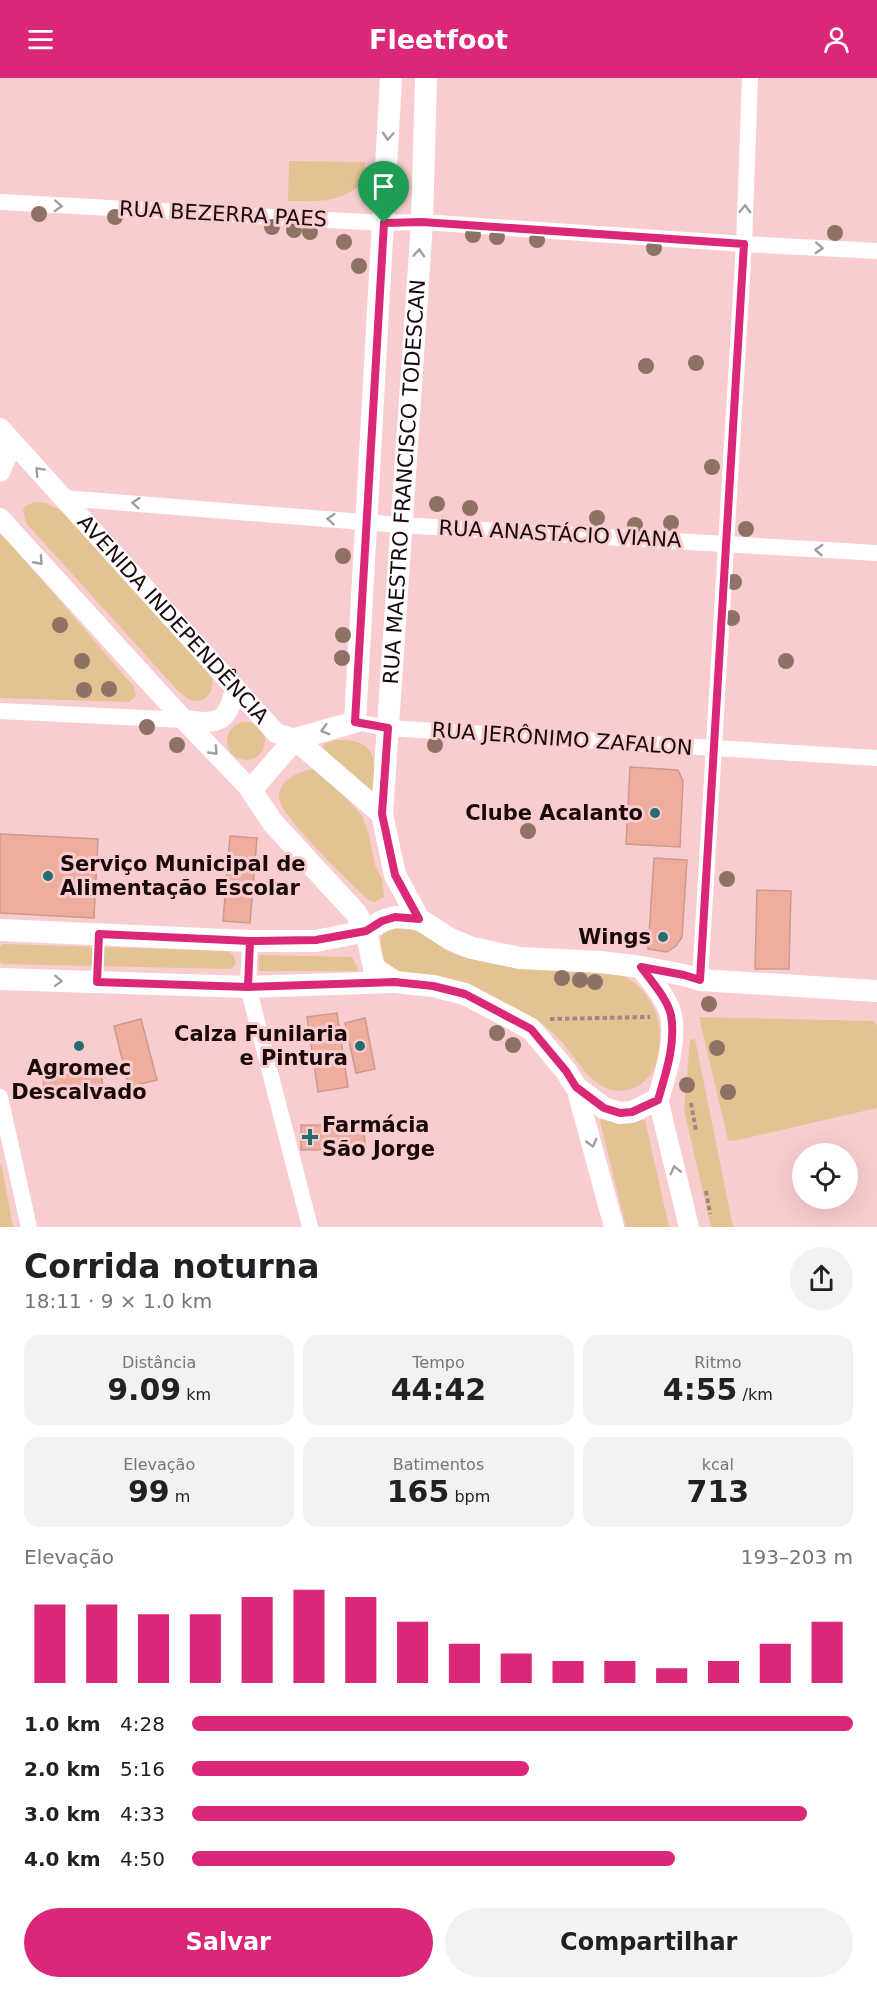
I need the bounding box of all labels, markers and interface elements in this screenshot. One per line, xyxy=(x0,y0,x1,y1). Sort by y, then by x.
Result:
icon: menu xyxy=(24,23,57,56)
icon: person xyxy=(820,23,853,56)
text: Fleetfoot xyxy=(369,24,508,55)
one-way arrow xyxy=(382,132,395,141)
pin xyxy=(358,161,409,223)
icon: arrive xyxy=(367,170,400,203)
street label: RUA BEZERRA PAES xyxy=(119,197,327,231)
one-way arrow xyxy=(54,199,63,212)
one-way arrow xyxy=(739,205,751,214)
one-way arrow xyxy=(815,242,824,255)
one-way arrow xyxy=(413,248,426,257)
street label: RUA MAESTRO FRANCISCO TODESCAN xyxy=(379,279,430,685)
one-way arrow xyxy=(35,467,46,477)
one-way arrow xyxy=(132,497,141,510)
street label: AVENIDA INDEPENDÊNCIA xyxy=(73,510,274,729)
one-way arrow xyxy=(326,513,335,526)
street label: RUA ANASTÁCIO VIANA xyxy=(438,515,683,552)
one-way arrow xyxy=(814,544,823,557)
one-way arrow xyxy=(32,555,43,565)
street label: RUA JERÔNIMO ZAFALON xyxy=(431,717,693,760)
one-way arrow xyxy=(320,723,331,735)
one-way arrow xyxy=(207,745,218,755)
place label: Clube Acalanto xyxy=(465,801,643,825)
marker: Clube Acalanto xyxy=(648,806,662,820)
place label: Serviço Municipal de Alimentação Escolar xyxy=(60,852,305,900)
marker: Serviço Municipal de Alimentação Escolar xyxy=(41,869,55,883)
place label: Wings xyxy=(578,925,651,949)
marker: Wings xyxy=(656,930,670,944)
one-way arrow xyxy=(54,974,63,987)
place label: Calza Funilaria e Pintura xyxy=(174,1022,348,1070)
marker: Agromec Descalvado xyxy=(72,1039,86,1053)
marker: Calza Funilaria e Pintura xyxy=(353,1039,367,1053)
place label: Agromec Descalvado xyxy=(11,1056,147,1104)
place label: Farmácia São Jorge xyxy=(322,1113,435,1161)
marker: Farmácia São Jorge xyxy=(303,1130,317,1144)
one-way arrow xyxy=(584,1138,597,1148)
map controls xyxy=(792,1143,858,1209)
button: locate xyxy=(792,1143,858,1209)
one-way arrow xyxy=(670,1165,683,1175)
text: Corrida noturna xyxy=(24,1247,320,1286)
button: share xyxy=(790,1247,853,1310)
text: 18:11 · 9 × 1.0 km xyxy=(24,1289,212,1313)
text: Distância xyxy=(122,1353,196,1372)
text: Tempo xyxy=(412,1353,465,1372)
text: Ritmo xyxy=(694,1353,741,1372)
text: 9.09 xyxy=(107,1372,181,1407)
text: 44:42 xyxy=(391,1372,486,1407)
text: 4:55 xyxy=(663,1372,737,1407)
text: km xyxy=(181,1385,211,1404)
text: /km xyxy=(737,1385,773,1404)
text: Elevação xyxy=(123,1455,195,1474)
text: Batimentos xyxy=(393,1455,484,1474)
text: kcal xyxy=(702,1455,734,1474)
text: 99 xyxy=(128,1474,170,1509)
text: 165 xyxy=(387,1474,449,1509)
text: 713 xyxy=(687,1474,749,1509)
text: m xyxy=(170,1487,190,1506)
text: bpm xyxy=(449,1487,490,1506)
text: Elevação xyxy=(24,1545,114,1569)
text: 193–203 m xyxy=(741,1545,853,1569)
text: 1.0 km xyxy=(24,1712,101,1736)
text: 4:28 xyxy=(120,1712,165,1736)
text: 2.0 km xyxy=(24,1757,101,1781)
text: 5:16 xyxy=(120,1757,165,1781)
text: 3.0 km xyxy=(24,1802,101,1826)
text: 4:33 xyxy=(120,1802,165,1826)
text: 4.0 km xyxy=(24,1847,101,1871)
text: 4:50 xyxy=(120,1847,165,1871)
button: Salvar xyxy=(24,1908,433,1977)
button: Compartilhar xyxy=(445,1908,853,1977)

